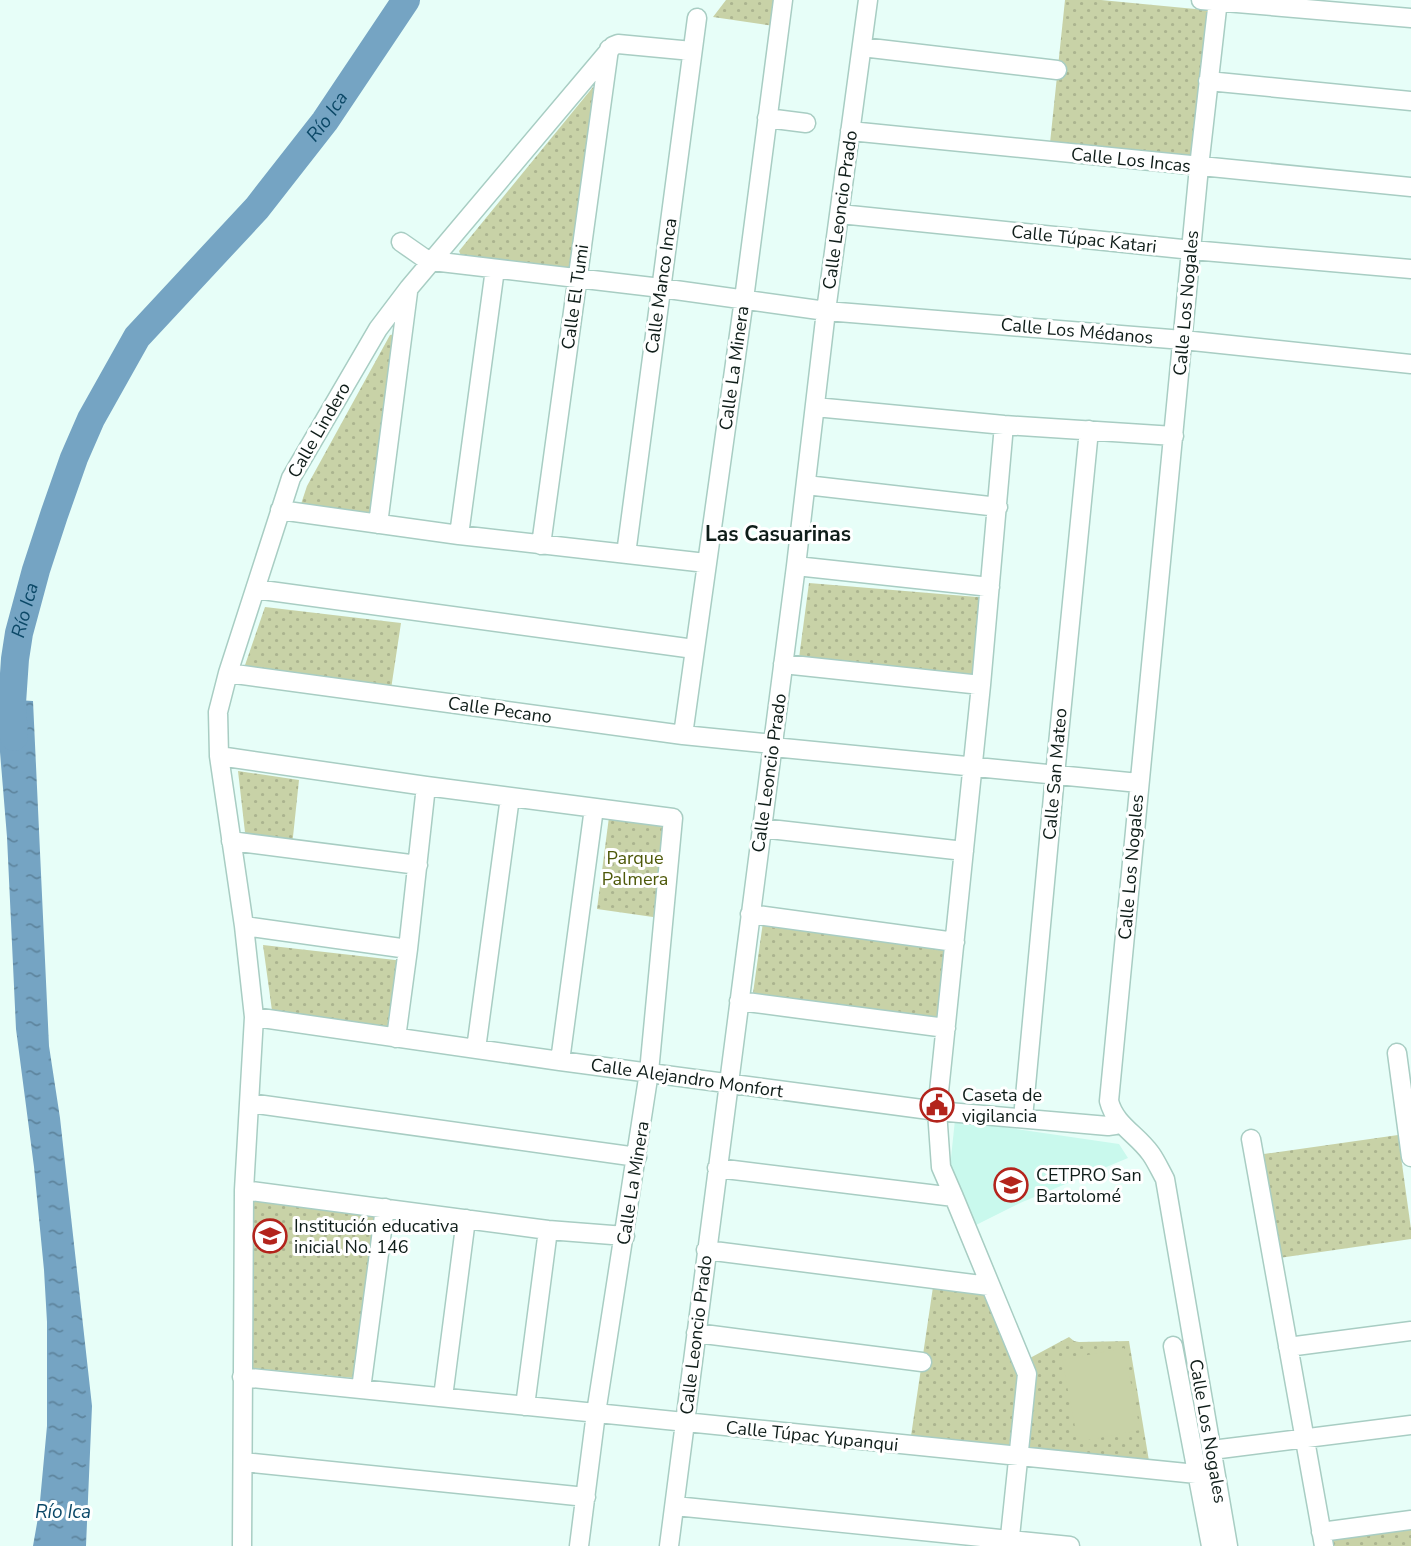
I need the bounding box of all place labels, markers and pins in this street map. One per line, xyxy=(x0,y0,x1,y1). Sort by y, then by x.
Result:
place label: Caseta de vigilancia xyxy=(962,1083,1042,1128)
public building icon: Caseta de vigilancia xyxy=(918,1086,956,1124)
place label: CETPRO San Bartolomé xyxy=(1036,1163,1142,1208)
school or university icon: CETPRO San Bartolomé xyxy=(992,1166,1030,1204)
place label: Institución educativa inicial No. 146 xyxy=(294,1214,459,1259)
school or university icon: Institución educativa inicial No. 146 xyxy=(251,1217,289,1255)

